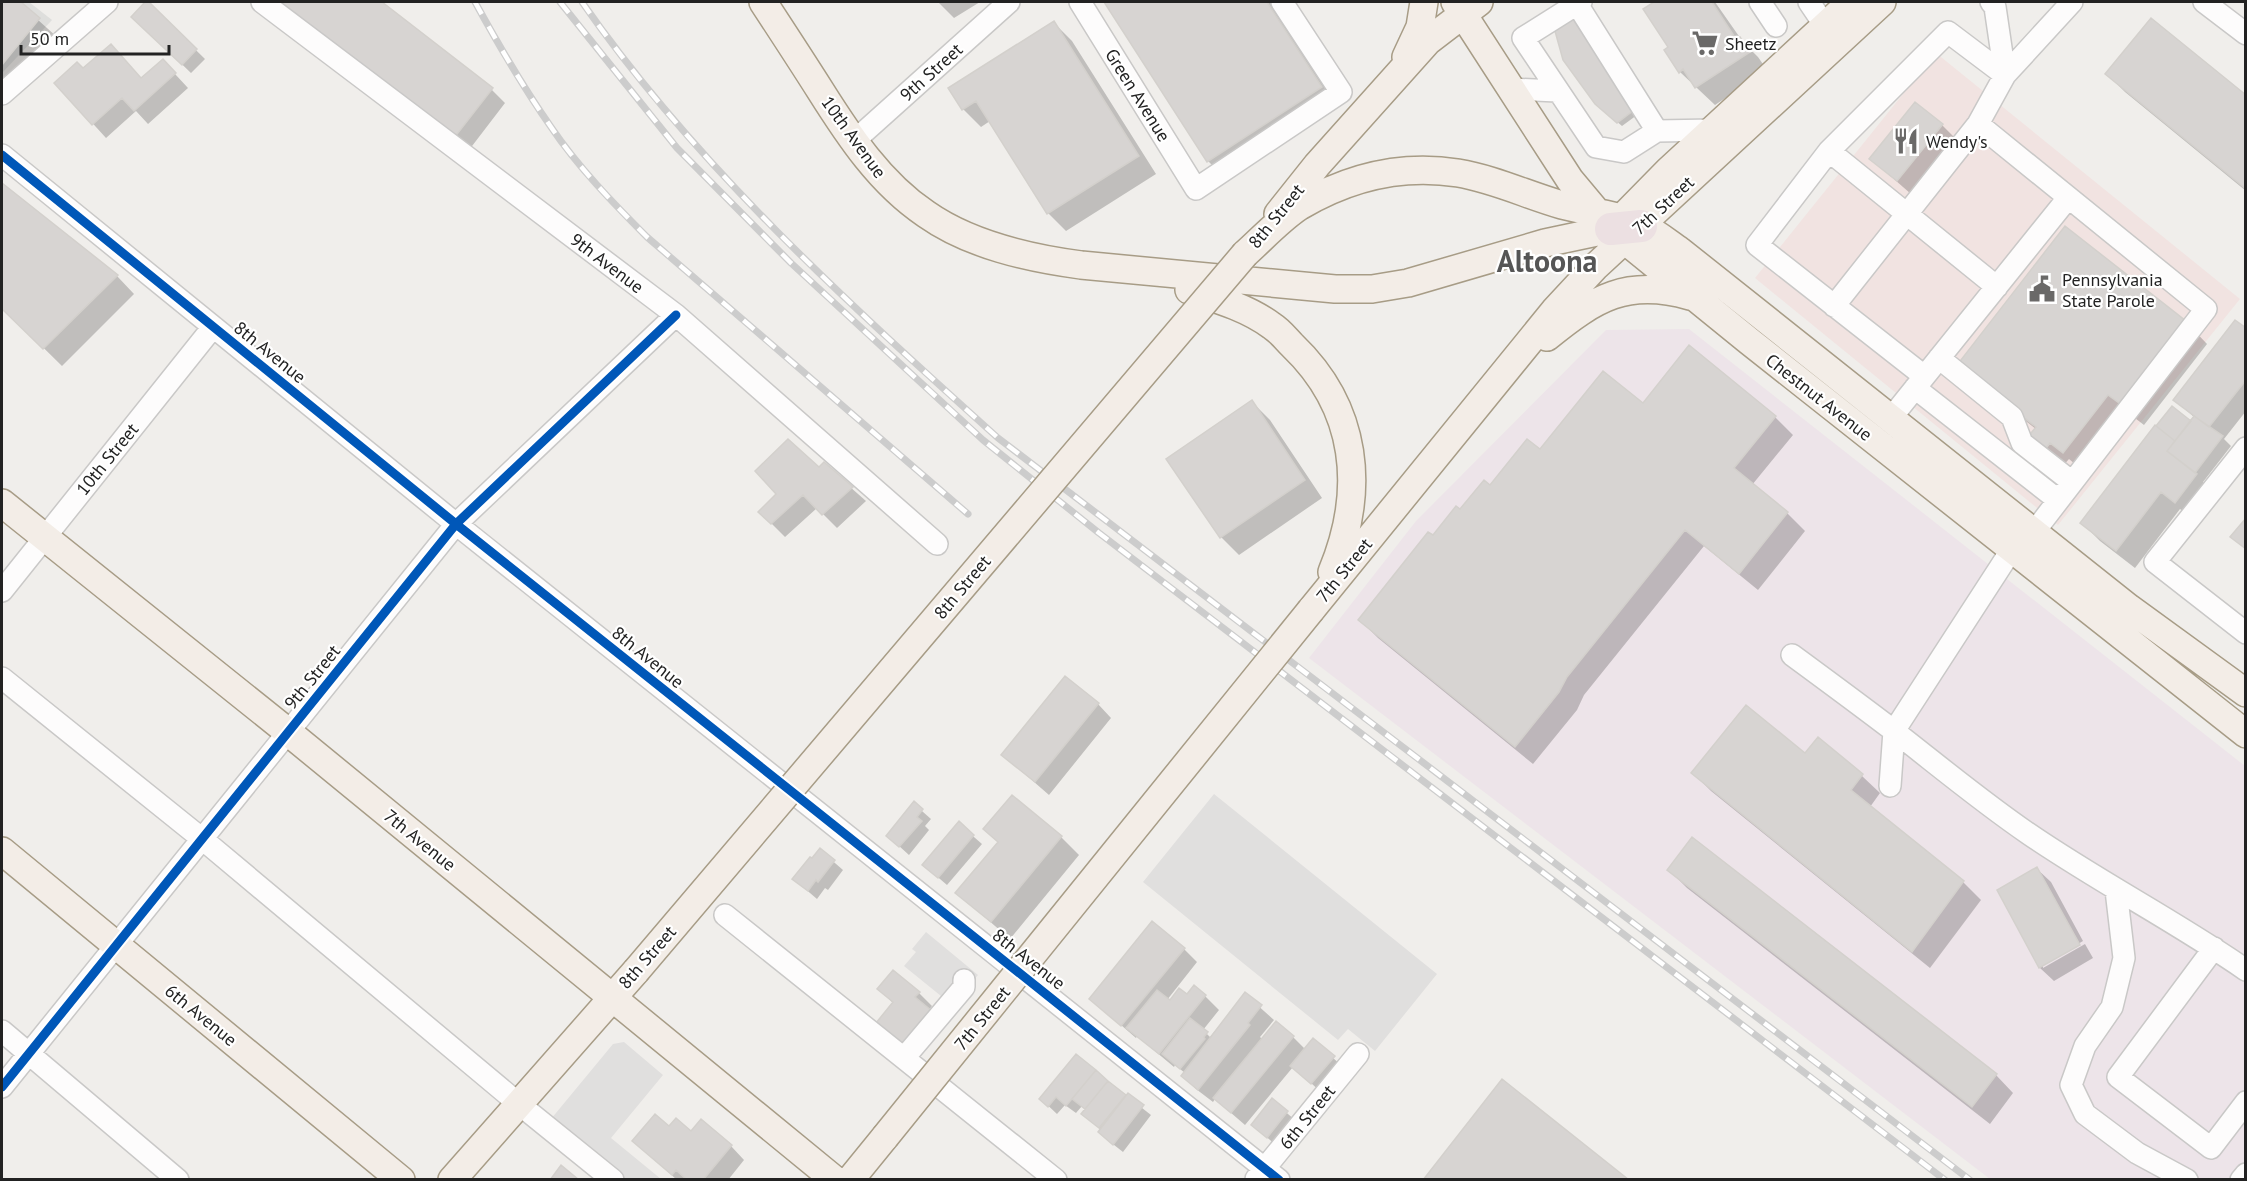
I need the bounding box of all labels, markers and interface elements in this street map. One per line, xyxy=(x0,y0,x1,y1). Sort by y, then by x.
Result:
scale bar xyxy=(21,18,170,56)
text: 50 m xyxy=(30,27,69,50)
supermarket icon: Sheetz xyxy=(1690,28,1720,58)
place label: Sheetz xyxy=(1725,32,1777,55)
street label: 9th Street xyxy=(895,38,967,106)
street label: Green Avenue xyxy=(1100,44,1176,146)
street label: 10th Avenue xyxy=(816,91,892,183)
restaurant icon: Wendy's xyxy=(1891,126,1921,156)
place label: Wendy's xyxy=(1926,130,1988,153)
street label: 7th Street xyxy=(1627,171,1699,239)
street label: 8th Street xyxy=(1243,179,1309,253)
street label: 9th Avenue xyxy=(566,228,648,298)
district label: Altoona xyxy=(1497,241,1597,280)
place label: Pennsylvania State Parole xyxy=(2062,268,2163,312)
public building icon: Pennsylvania State Parole xyxy=(2027,274,2057,304)
street label: 8th Avenue xyxy=(229,316,311,388)
street label: Chestnut Avenue xyxy=(1761,348,1877,446)
street label: 10th Street xyxy=(71,418,143,500)
street label: 7th Street xyxy=(1311,533,1377,607)
street label: 8th Street xyxy=(929,550,995,624)
street label: 8th Avenue xyxy=(607,621,689,693)
street label: 9th Street xyxy=(279,640,345,714)
street label: 7th Avenue xyxy=(379,804,461,876)
street label: 8th Street xyxy=(613,921,681,993)
street label: 8th Avenue xyxy=(988,923,1070,995)
street label: 6th Avenue xyxy=(160,979,242,1051)
street label: 7th Street xyxy=(949,981,1015,1055)
street label: 6th Street xyxy=(1274,1080,1340,1154)

